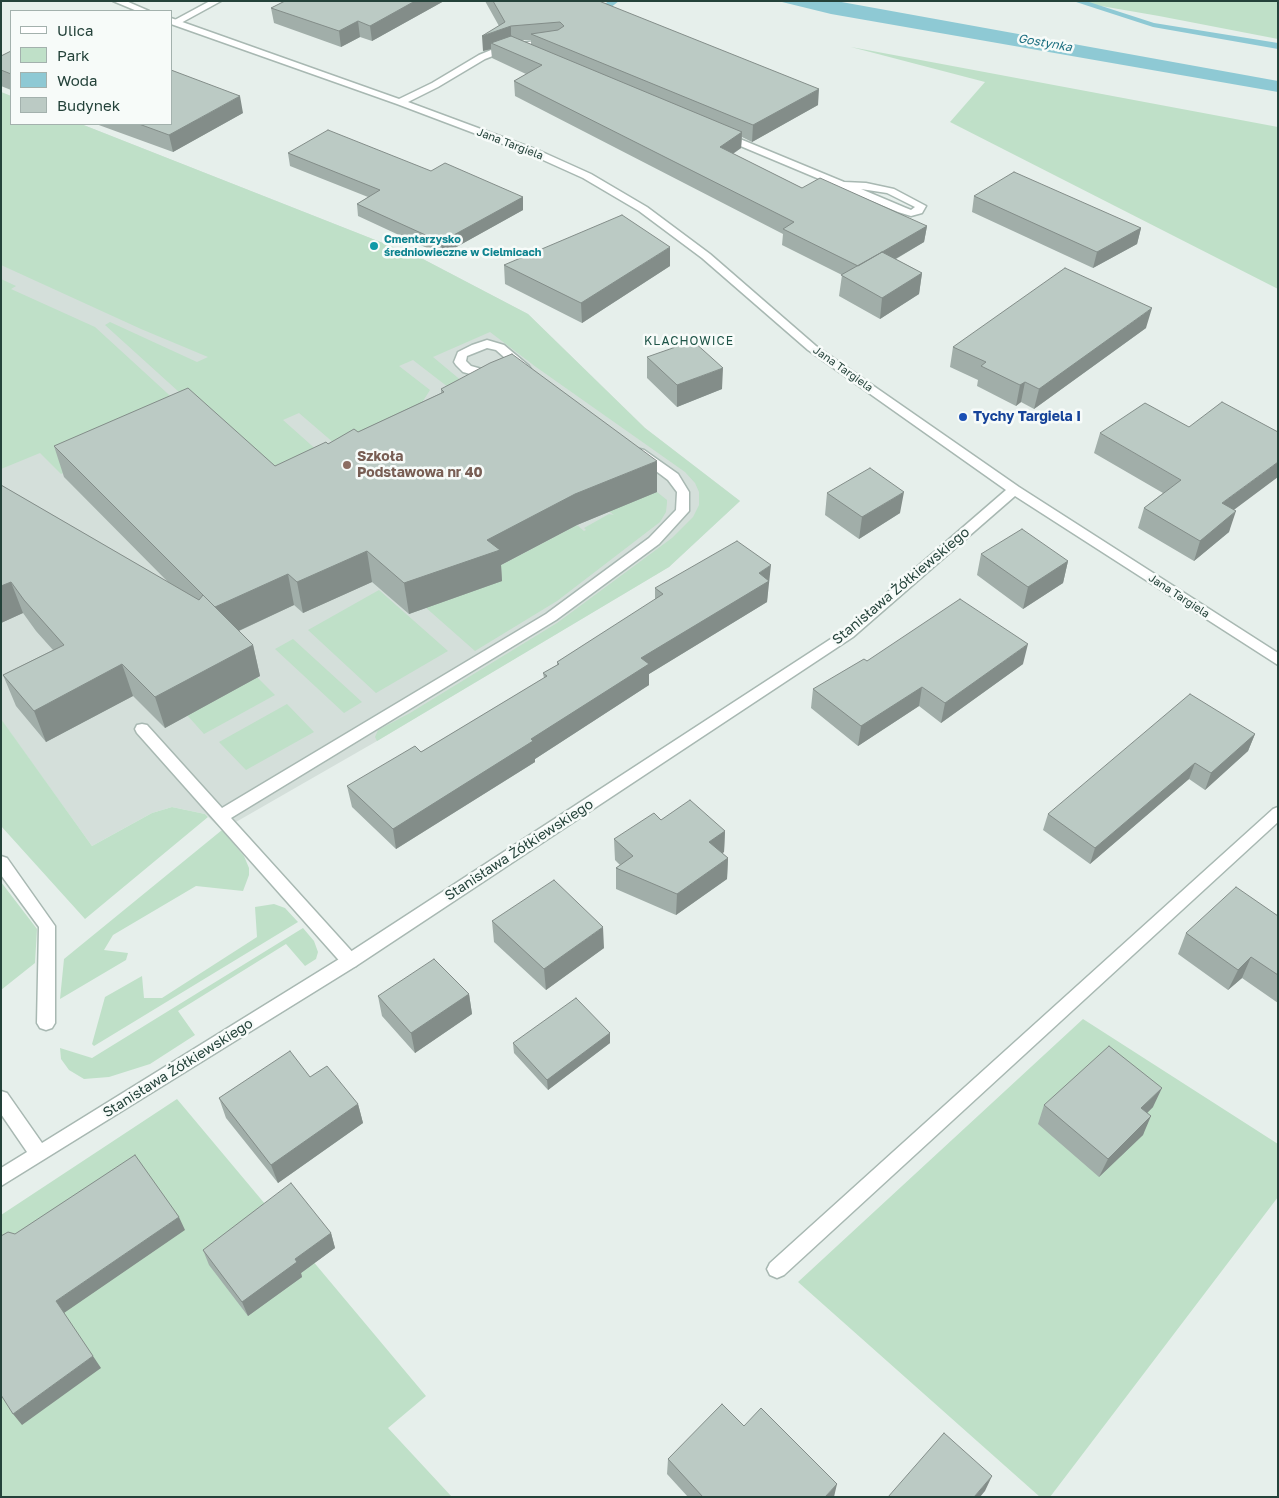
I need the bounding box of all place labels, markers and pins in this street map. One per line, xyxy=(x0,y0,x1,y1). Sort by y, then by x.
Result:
place label: Cmentarzysko średniowieczne w Cielmicach xyxy=(384,233,541,259)
marker: Cmentarzysko średniowieczne w Cielmicach xyxy=(368,240,380,252)
place label: Tychy Targiela I xyxy=(973,409,1081,425)
marker: Tychy Targiela I xyxy=(957,411,969,423)
place label: Szkoła Podstawowa nr 40 xyxy=(357,449,483,482)
marker: Szkoła Podstawowa nr 40 xyxy=(341,459,353,471)

